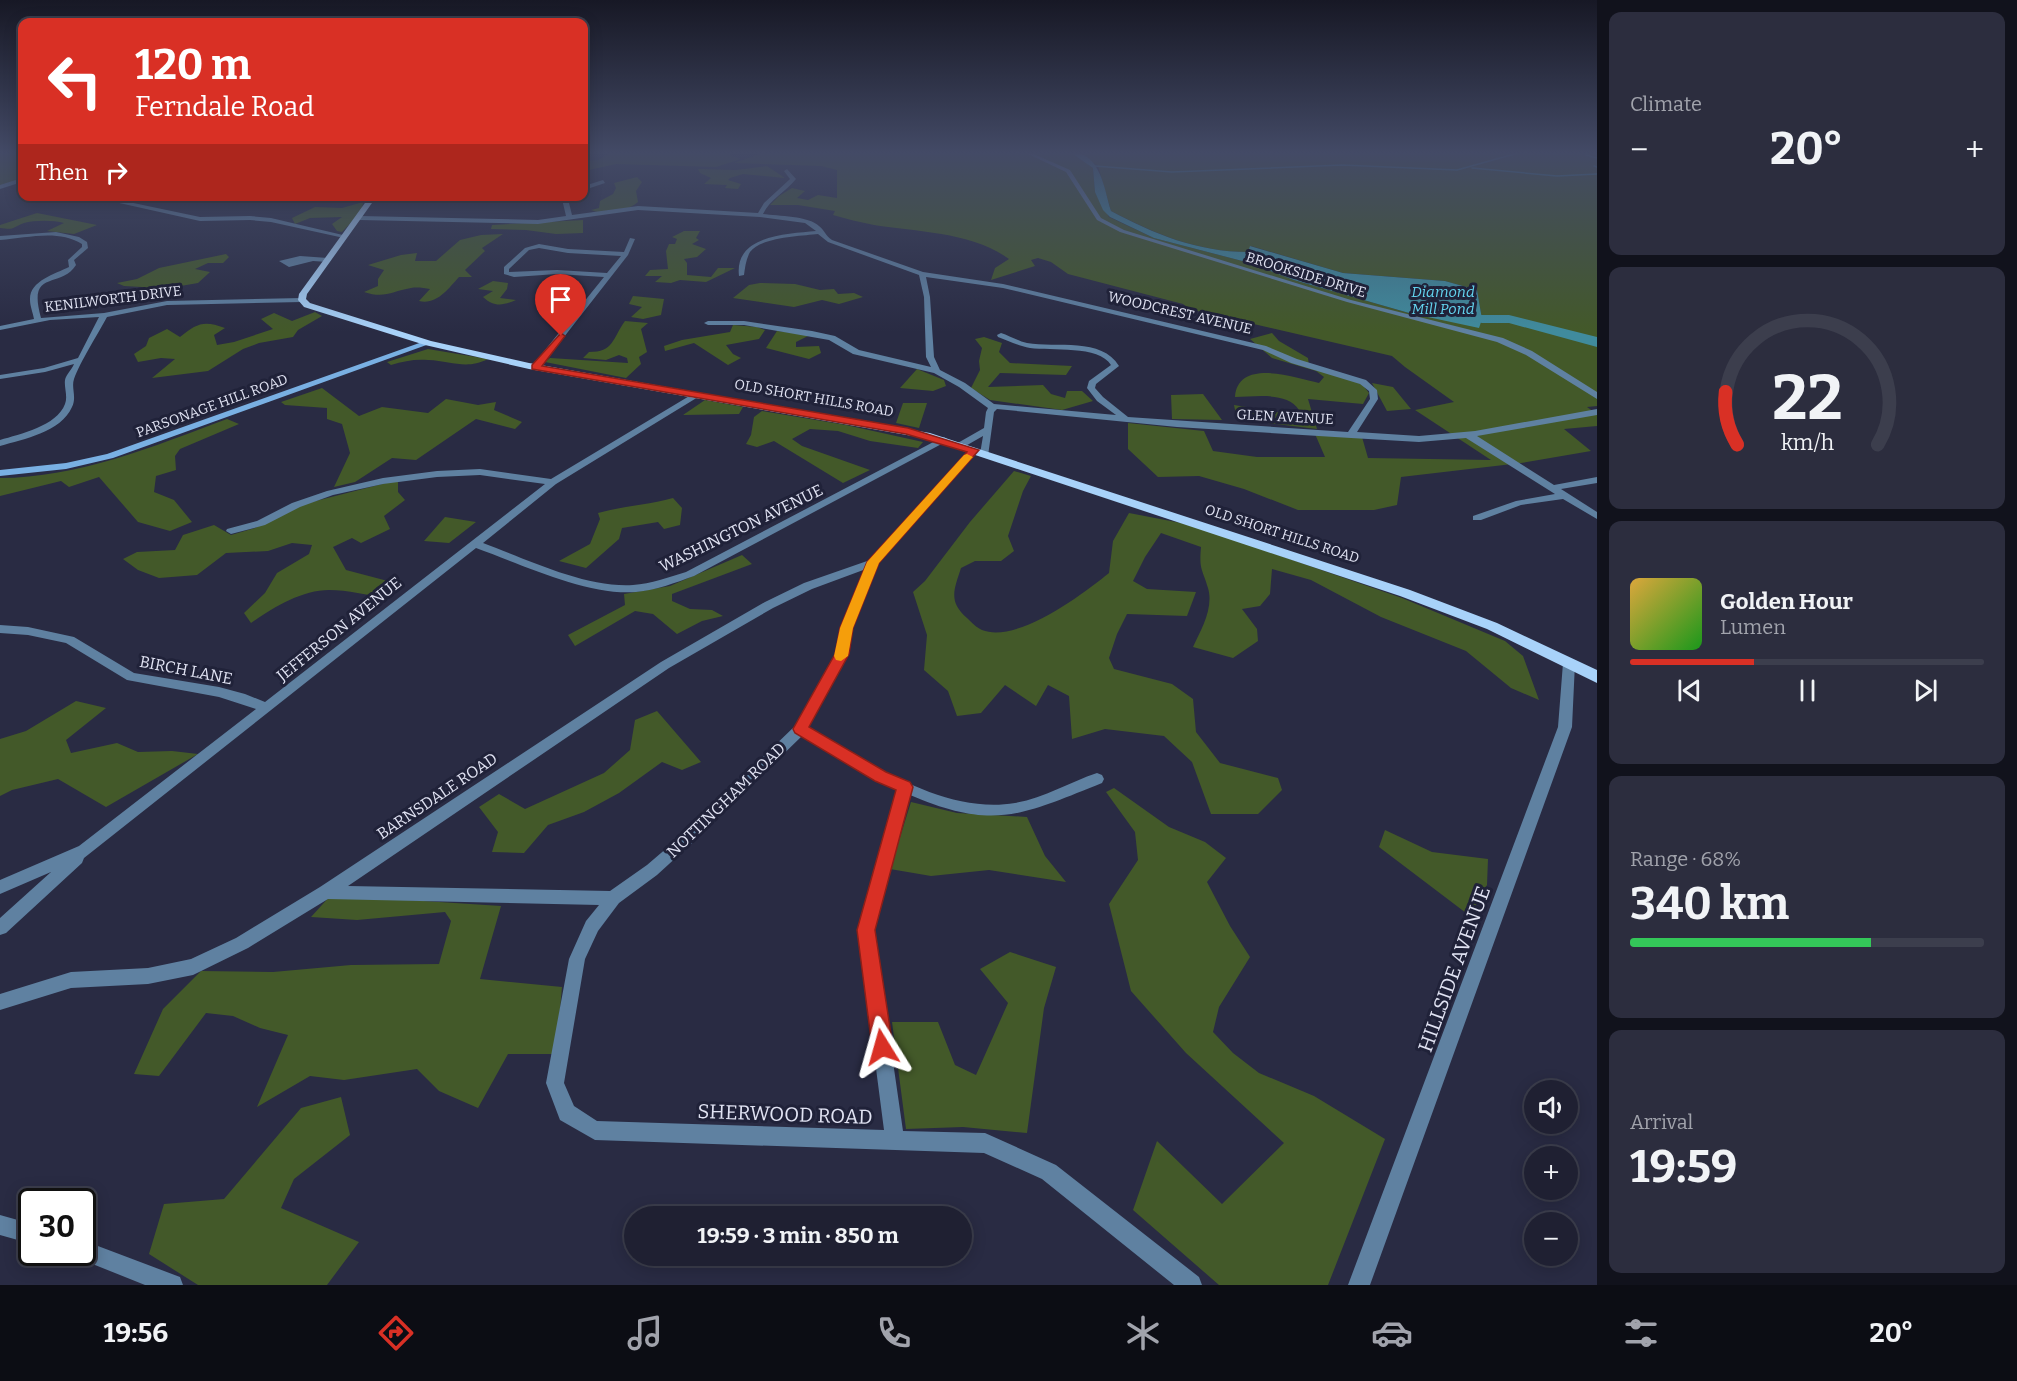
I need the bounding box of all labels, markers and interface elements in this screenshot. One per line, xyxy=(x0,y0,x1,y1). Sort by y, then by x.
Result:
text: 120 m xyxy=(135,40,251,90)
icon: left xyxy=(36,42,114,120)
text: Ferndale Road xyxy=(135,91,314,123)
text: Climate xyxy=(1630,92,1702,116)
text: 20° xyxy=(1770,122,1843,176)
text: − xyxy=(1630,130,1648,170)
text: + xyxy=(1965,130,1984,170)
icon: right xyxy=(100,156,133,189)
text: Then xyxy=(36,159,88,186)
street label: BROOKSIDE DRIVE xyxy=(1244,249,1368,301)
pin xyxy=(535,274,586,336)
street label: KENILWORTH DRIVE xyxy=(44,282,182,316)
icon: arrive xyxy=(544,283,577,316)
water label: Diamond Mill Pond xyxy=(1411,283,1475,318)
street label: WOODCREST AVENUE xyxy=(1106,288,1254,338)
text: 22 xyxy=(1772,361,1842,436)
street label: PARSONAGE HILL ROAD xyxy=(134,371,290,441)
street label: OLD SHORT HILLS ROAD xyxy=(733,376,895,420)
street label: GLEN AVENUE xyxy=(1236,406,1334,428)
text: km/h xyxy=(1780,430,1834,456)
street label: WASHINGTON AVENUE xyxy=(656,480,826,576)
street label: OLD SHORT HILLS ROAD xyxy=(1203,501,1361,567)
street label: JEFFERSON AVENUE xyxy=(272,573,405,686)
text: Golden Hour xyxy=(1720,588,1853,615)
text: Lumen xyxy=(1720,615,1786,639)
street label: BIRCH LANE xyxy=(138,652,234,688)
icon: previous xyxy=(1673,674,1706,707)
icon: pause xyxy=(1791,674,1824,707)
icon: next xyxy=(1909,674,1942,707)
street label: NOTTINGHAM ROAD xyxy=(663,739,789,861)
street label: BARNSDALE ROAD xyxy=(373,749,501,843)
text: Range · 68% xyxy=(1630,847,1741,871)
text: 340 km xyxy=(1630,877,1789,931)
street label: HILLSIDE AVENUE xyxy=(1413,883,1495,1055)
position arrow xyxy=(850,1015,914,1079)
map controls xyxy=(1524,1080,1578,1266)
button: sound xyxy=(1524,1080,1578,1134)
street label: SHERWOOD ROAD xyxy=(697,1099,873,1129)
text: Arrival xyxy=(1630,1110,1693,1134)
text: 19:59 xyxy=(1630,1140,1737,1194)
button: + xyxy=(1524,1146,1578,1200)
speed limit sign: 30 xyxy=(18,1188,96,1266)
button: − xyxy=(1524,1212,1578,1266)
text: 19:59 · 3 min · 850 m xyxy=(697,1222,899,1249)
icon: directions xyxy=(375,1312,417,1354)
icon: music xyxy=(624,1312,666,1354)
icon: phone xyxy=(873,1312,915,1354)
icon: climate xyxy=(1122,1312,1164,1354)
icon: car xyxy=(1371,1312,1413,1354)
icon: filters xyxy=(1620,1312,1662,1354)
text: 19:56 xyxy=(104,1317,168,1349)
text: 20° xyxy=(1869,1317,1913,1349)

